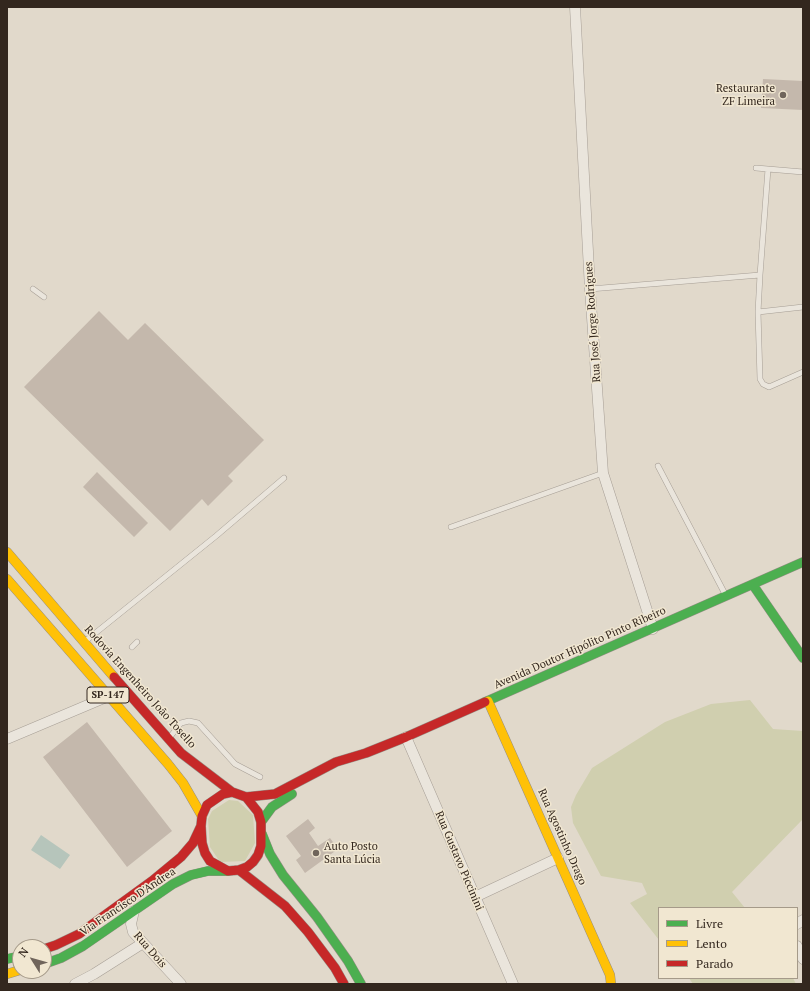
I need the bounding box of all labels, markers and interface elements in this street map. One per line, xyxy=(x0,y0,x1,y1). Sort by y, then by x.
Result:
place label: Restaurante ZF Limeira xyxy=(716,82,775,108)
marker: Restaurante ZF Limeira xyxy=(778,90,788,100)
street label: Rua José Jorge Rodrigues xyxy=(582,261,604,383)
street label: Avenida Doutor Hipólito Pinto Ribeiro xyxy=(492,604,668,692)
street label: Rodovia Engenheiro João Tosello xyxy=(81,623,199,751)
road number: SP-147 xyxy=(87,687,129,703)
street label: Rua Agostinho Drago xyxy=(535,787,589,887)
street label: Rua Gustavo Piccinini xyxy=(432,809,486,913)
place label: Auto Posto Santa Lúcia xyxy=(324,840,381,866)
marker: Auto Posto Santa Lúcia xyxy=(311,848,321,858)
street label: Via Francisco D'Andrea xyxy=(78,865,178,939)
legend xyxy=(658,907,798,979)
text: Livre xyxy=(696,916,723,931)
street label: Rua Dois xyxy=(131,929,169,971)
text: Lento xyxy=(696,936,727,951)
north arrow xyxy=(12,939,52,979)
text: N xyxy=(15,945,31,960)
text: Parado xyxy=(696,956,733,971)

